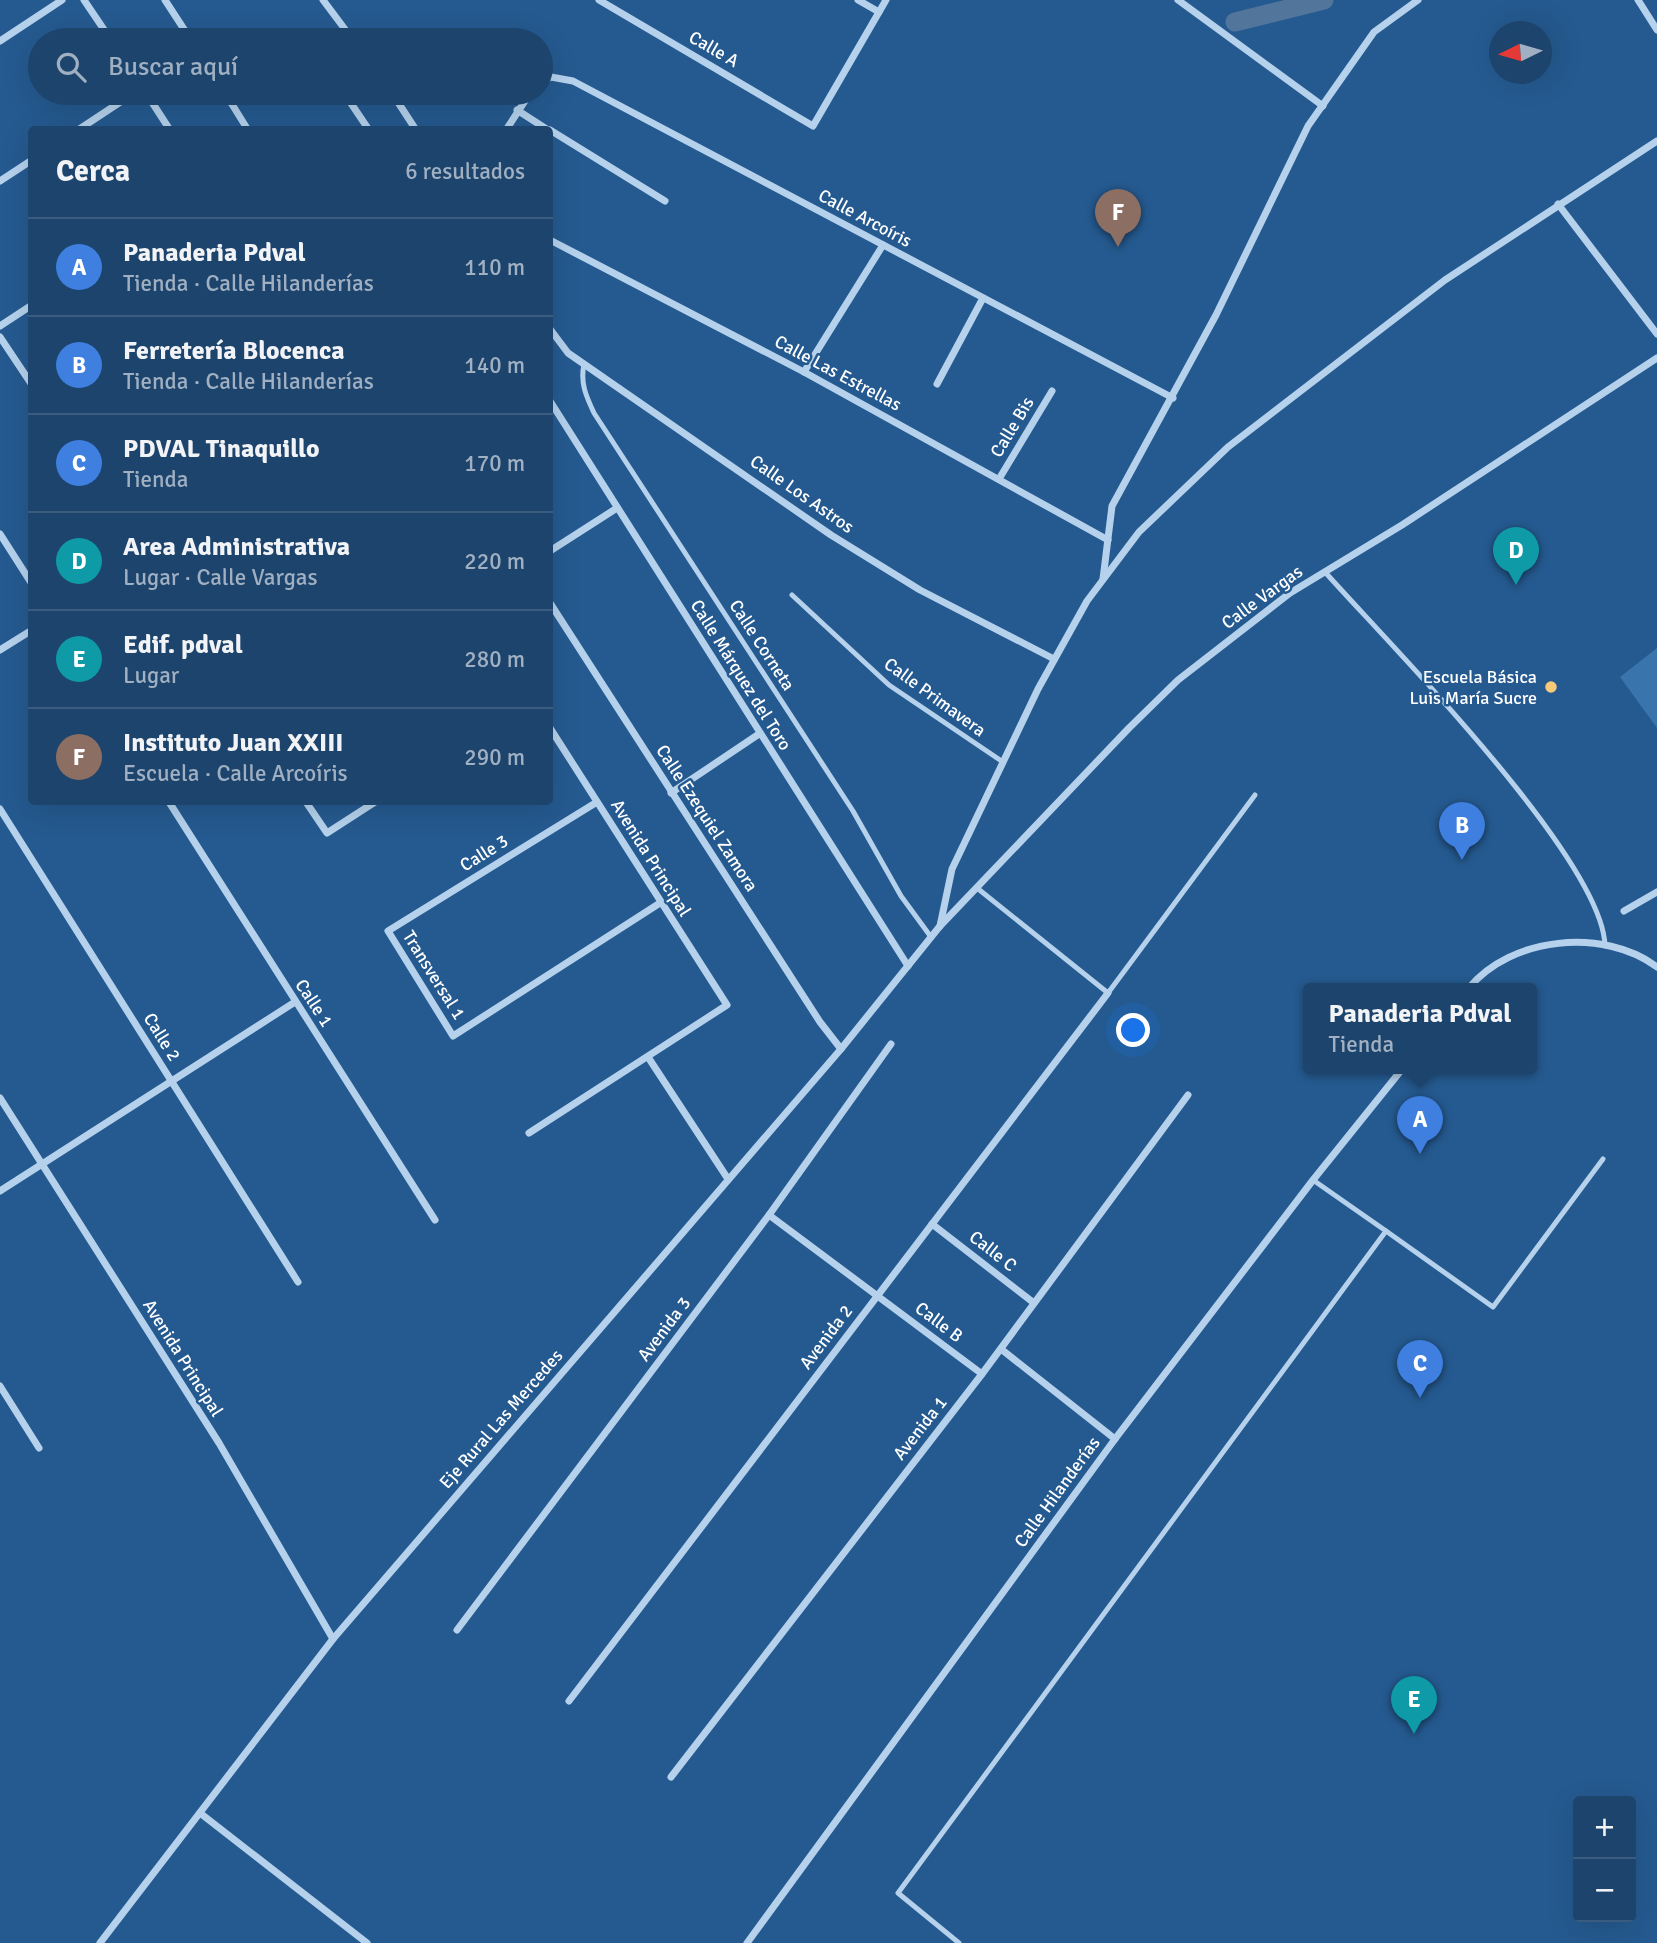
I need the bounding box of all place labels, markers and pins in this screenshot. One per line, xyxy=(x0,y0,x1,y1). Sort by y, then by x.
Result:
pin: F xyxy=(1095,189,1141,247)
pin: D xyxy=(1493,527,1539,585)
place label: Escuela Básica Luis María Sucre xyxy=(1409,666,1537,709)
marker: Escuela Básica Luis María Sucre xyxy=(1543,679,1559,695)
pin: B xyxy=(1439,802,1485,860)
pin: A xyxy=(1397,1096,1443,1154)
pin: C xyxy=(1397,1340,1443,1398)
pin: E xyxy=(1391,1676,1437,1734)

